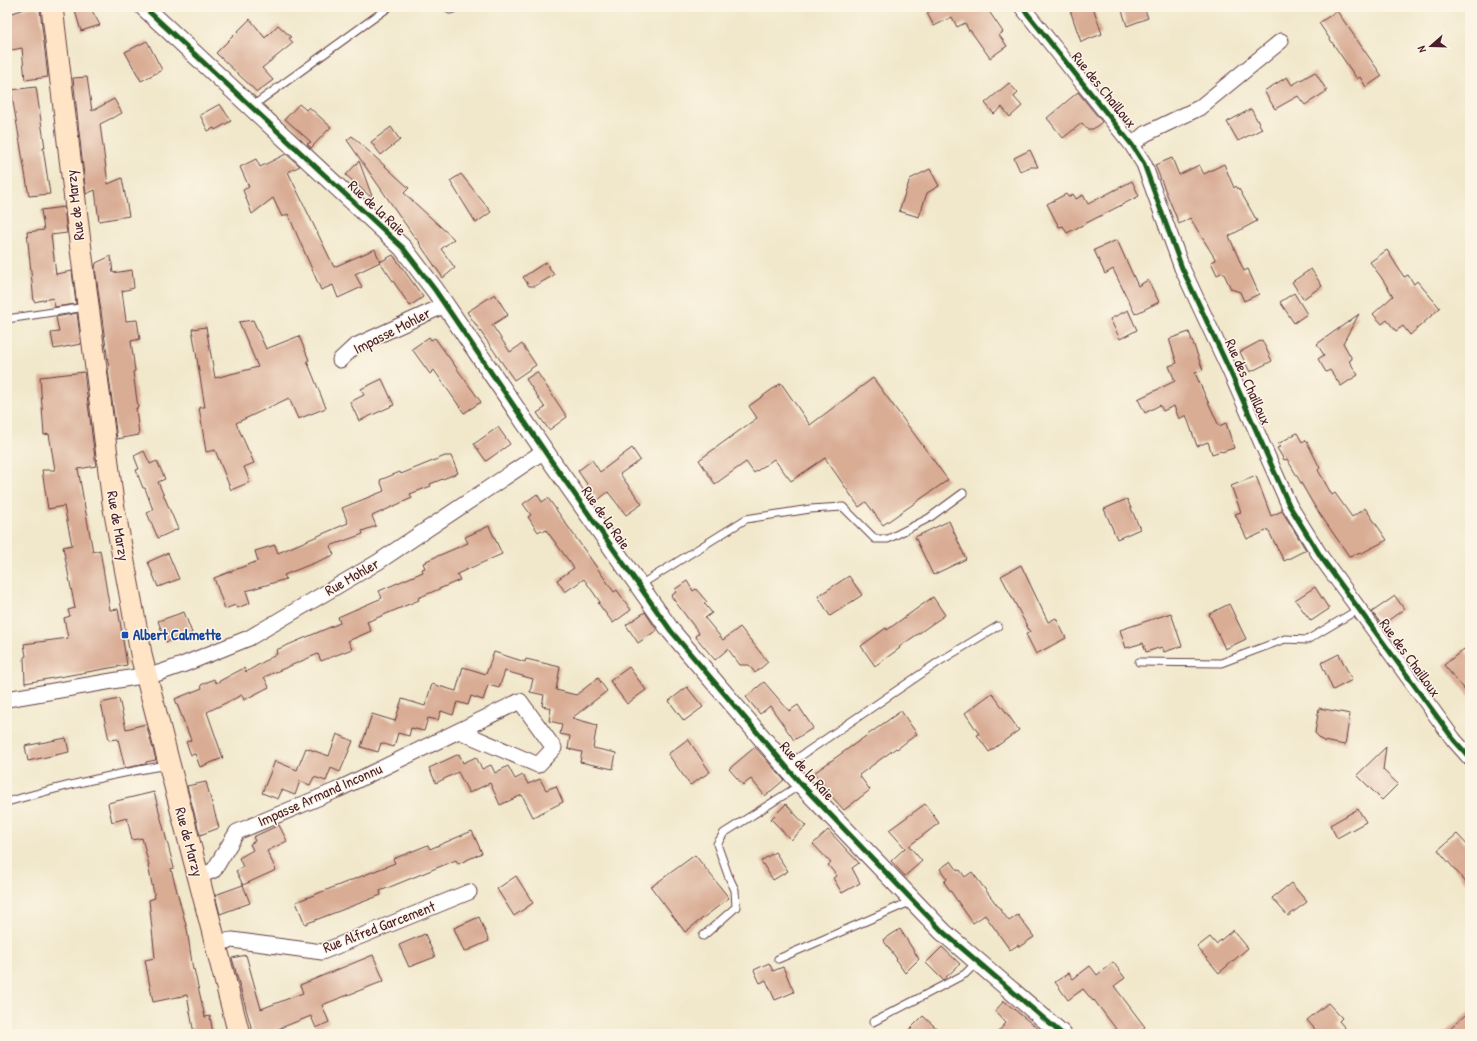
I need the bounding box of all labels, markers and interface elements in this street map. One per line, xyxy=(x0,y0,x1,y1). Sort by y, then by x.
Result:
north arrow xyxy=(1411,26,1451,66)
text: N xyxy=(1414,44,1429,55)
street label: Rue des Chailloux xyxy=(1067,47,1142,132)
street label: Rue de Marzy xyxy=(60,169,89,242)
street label: Rue de la Raie xyxy=(344,175,411,240)
street label: Impasse Mohler xyxy=(350,302,434,359)
street label: Rue des Chailloux xyxy=(1220,335,1277,428)
street label: Rue de la Raie xyxy=(577,482,636,554)
street label: Rue de Marzy xyxy=(102,489,135,563)
street label: Rue Mohler xyxy=(321,553,383,600)
street label: Rue des Chailloux xyxy=(1375,614,1446,701)
place label: Albert Calmette xyxy=(133,624,221,645)
marker: Albert Calmette xyxy=(120,630,130,640)
street label: Rue de la Raie xyxy=(775,737,840,805)
street label: Impasse Armand Inconnu xyxy=(254,758,385,831)
street label: Rue de Marzy xyxy=(170,805,209,879)
street label: Rue Alfred Garcement xyxy=(320,895,439,958)

